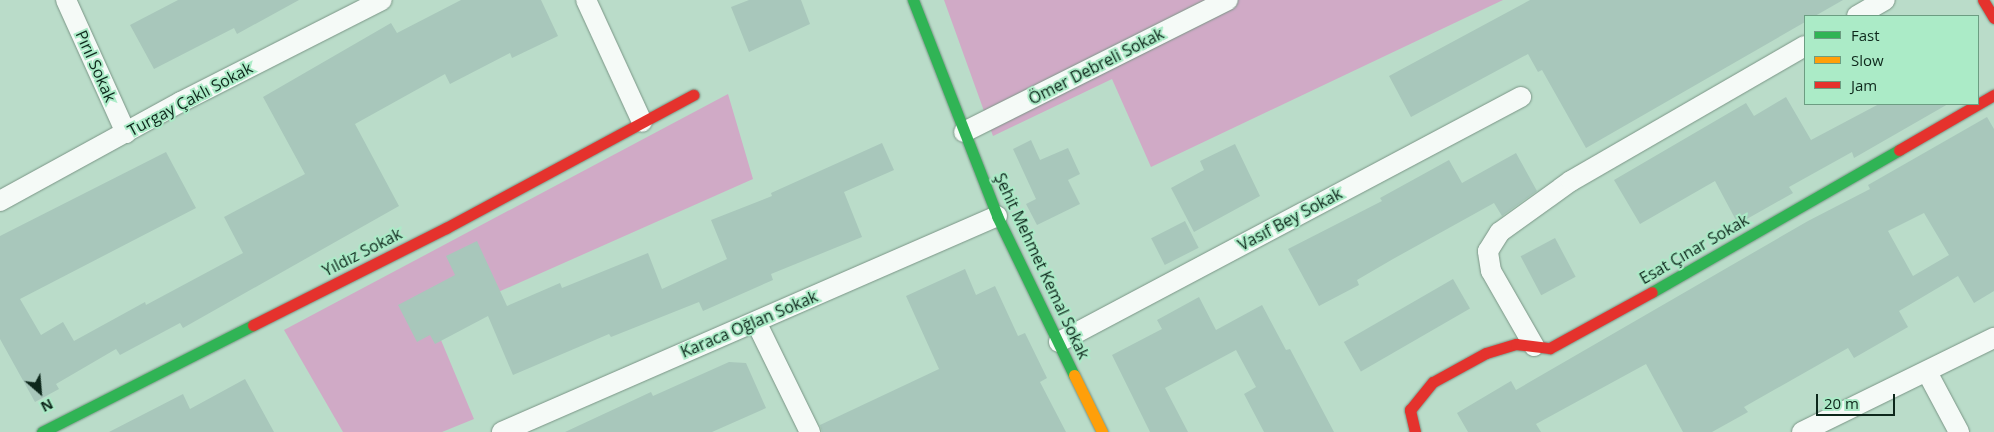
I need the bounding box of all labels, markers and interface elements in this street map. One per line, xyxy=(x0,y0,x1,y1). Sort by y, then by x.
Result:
legend xyxy=(1804,15,1979,105)
street label: Ömer Debreli Sokak xyxy=(1025,24,1167,108)
text: Fast xyxy=(1851,25,1880,45)
street label: Pırıl Sokak xyxy=(72,27,120,105)
text: Slow xyxy=(1851,50,1884,70)
street label: Turgay Çaklı Sokak xyxy=(124,58,256,140)
text: Jam xyxy=(1851,75,1877,95)
street label: Şehit Mehmet Kemal Sokak xyxy=(990,170,1094,362)
street label: Vasıf Bey Sokak xyxy=(1235,183,1345,255)
street label: Esat Çınar Sokak xyxy=(1636,210,1752,288)
street label: Yıldız Sokak xyxy=(319,224,405,280)
street label: Karaca Oğlan Sokak xyxy=(678,286,820,362)
north arrow xyxy=(15,367,65,417)
scale bar xyxy=(1819,384,1898,416)
text: 20 m xyxy=(1824,393,1859,413)
text: N xyxy=(38,395,56,417)

